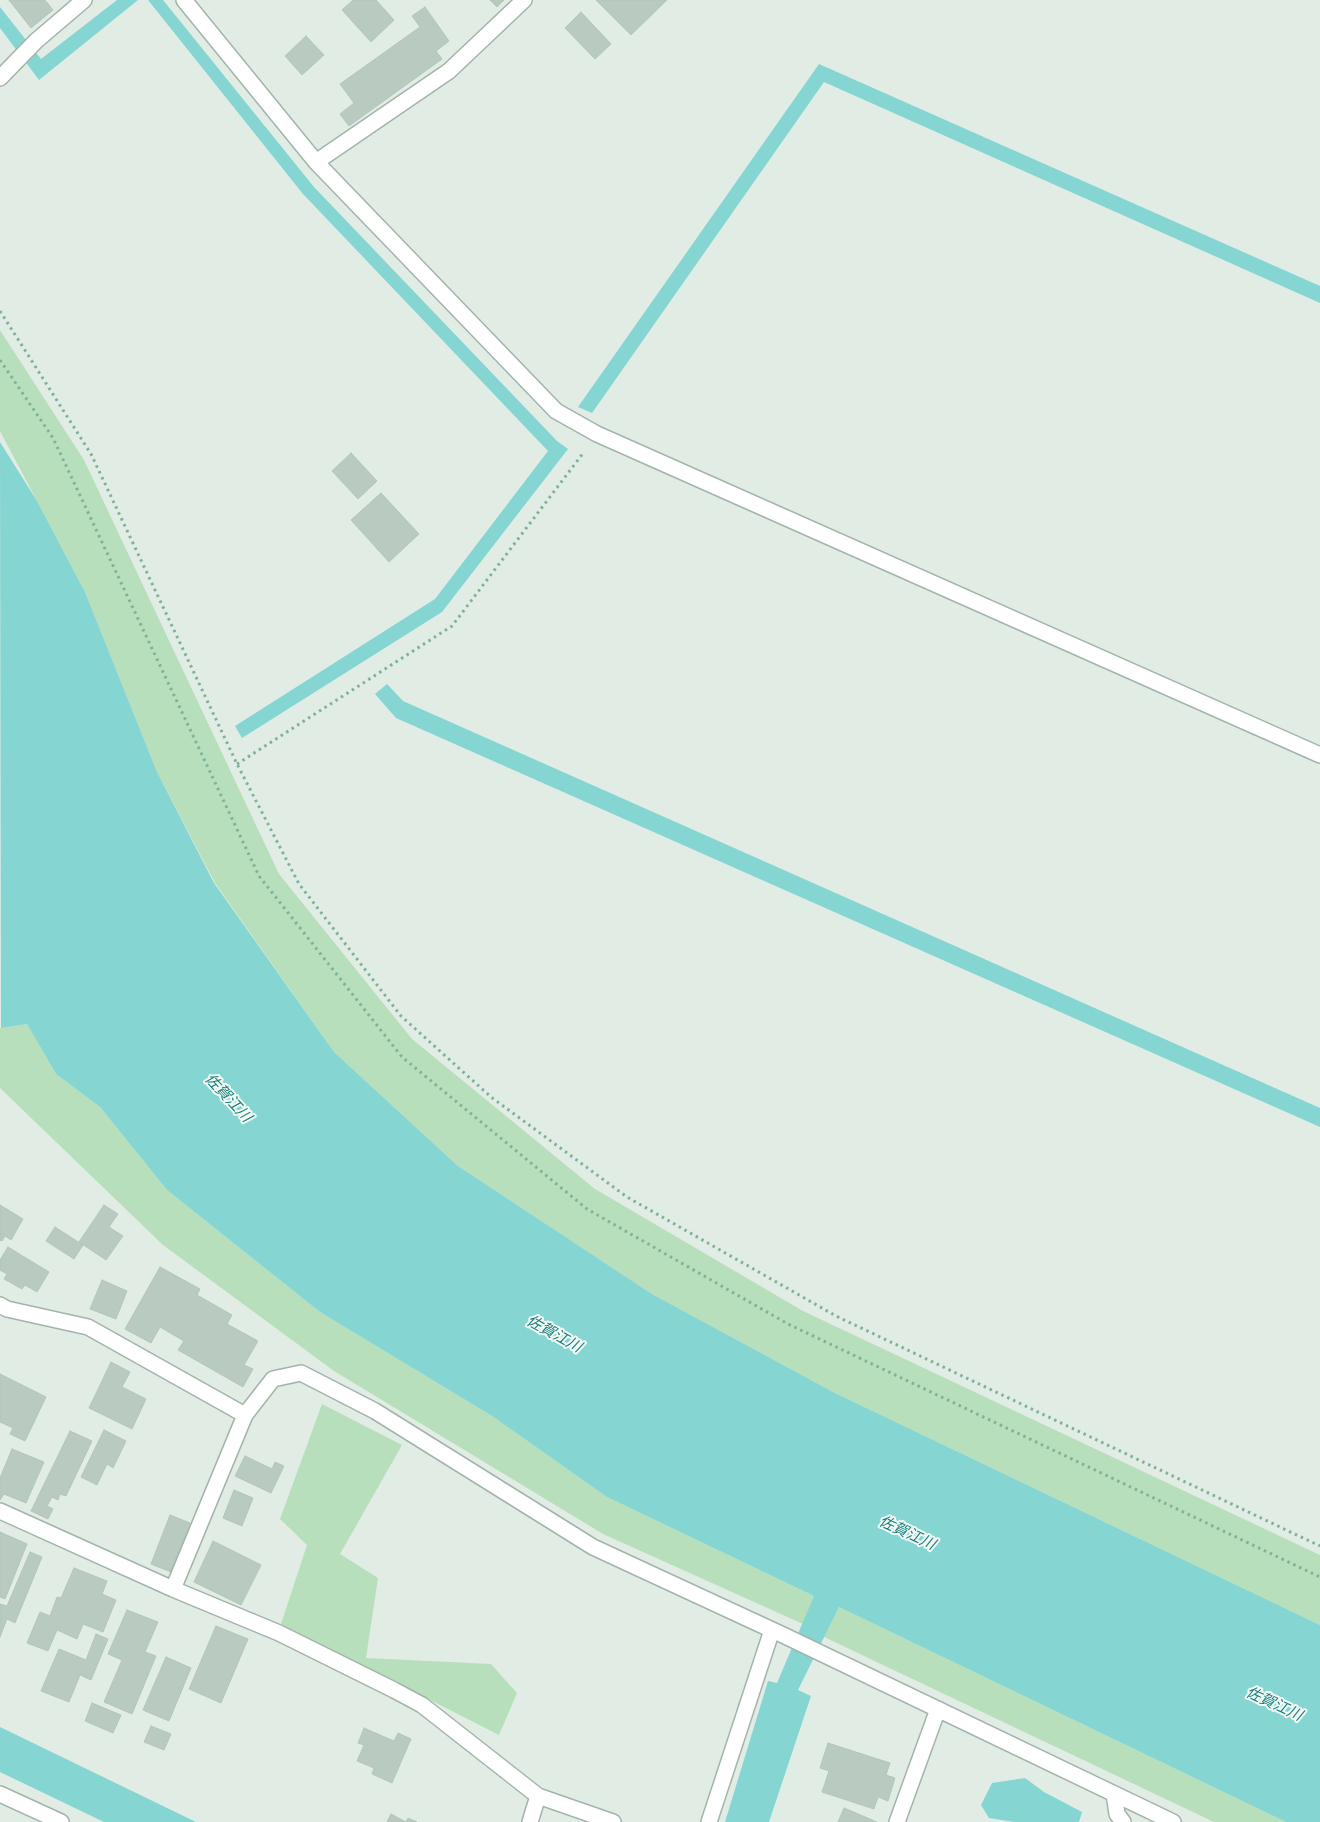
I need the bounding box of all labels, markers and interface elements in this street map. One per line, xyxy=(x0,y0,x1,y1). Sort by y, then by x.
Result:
water label: 佐賀江川 xyxy=(201,1070,255,1126)
water label: 佐賀江川 xyxy=(523,1312,585,1356)
water label: 佐賀江川 xyxy=(876,1512,938,1554)
water label: 佐賀江川 xyxy=(1243,1683,1305,1725)

